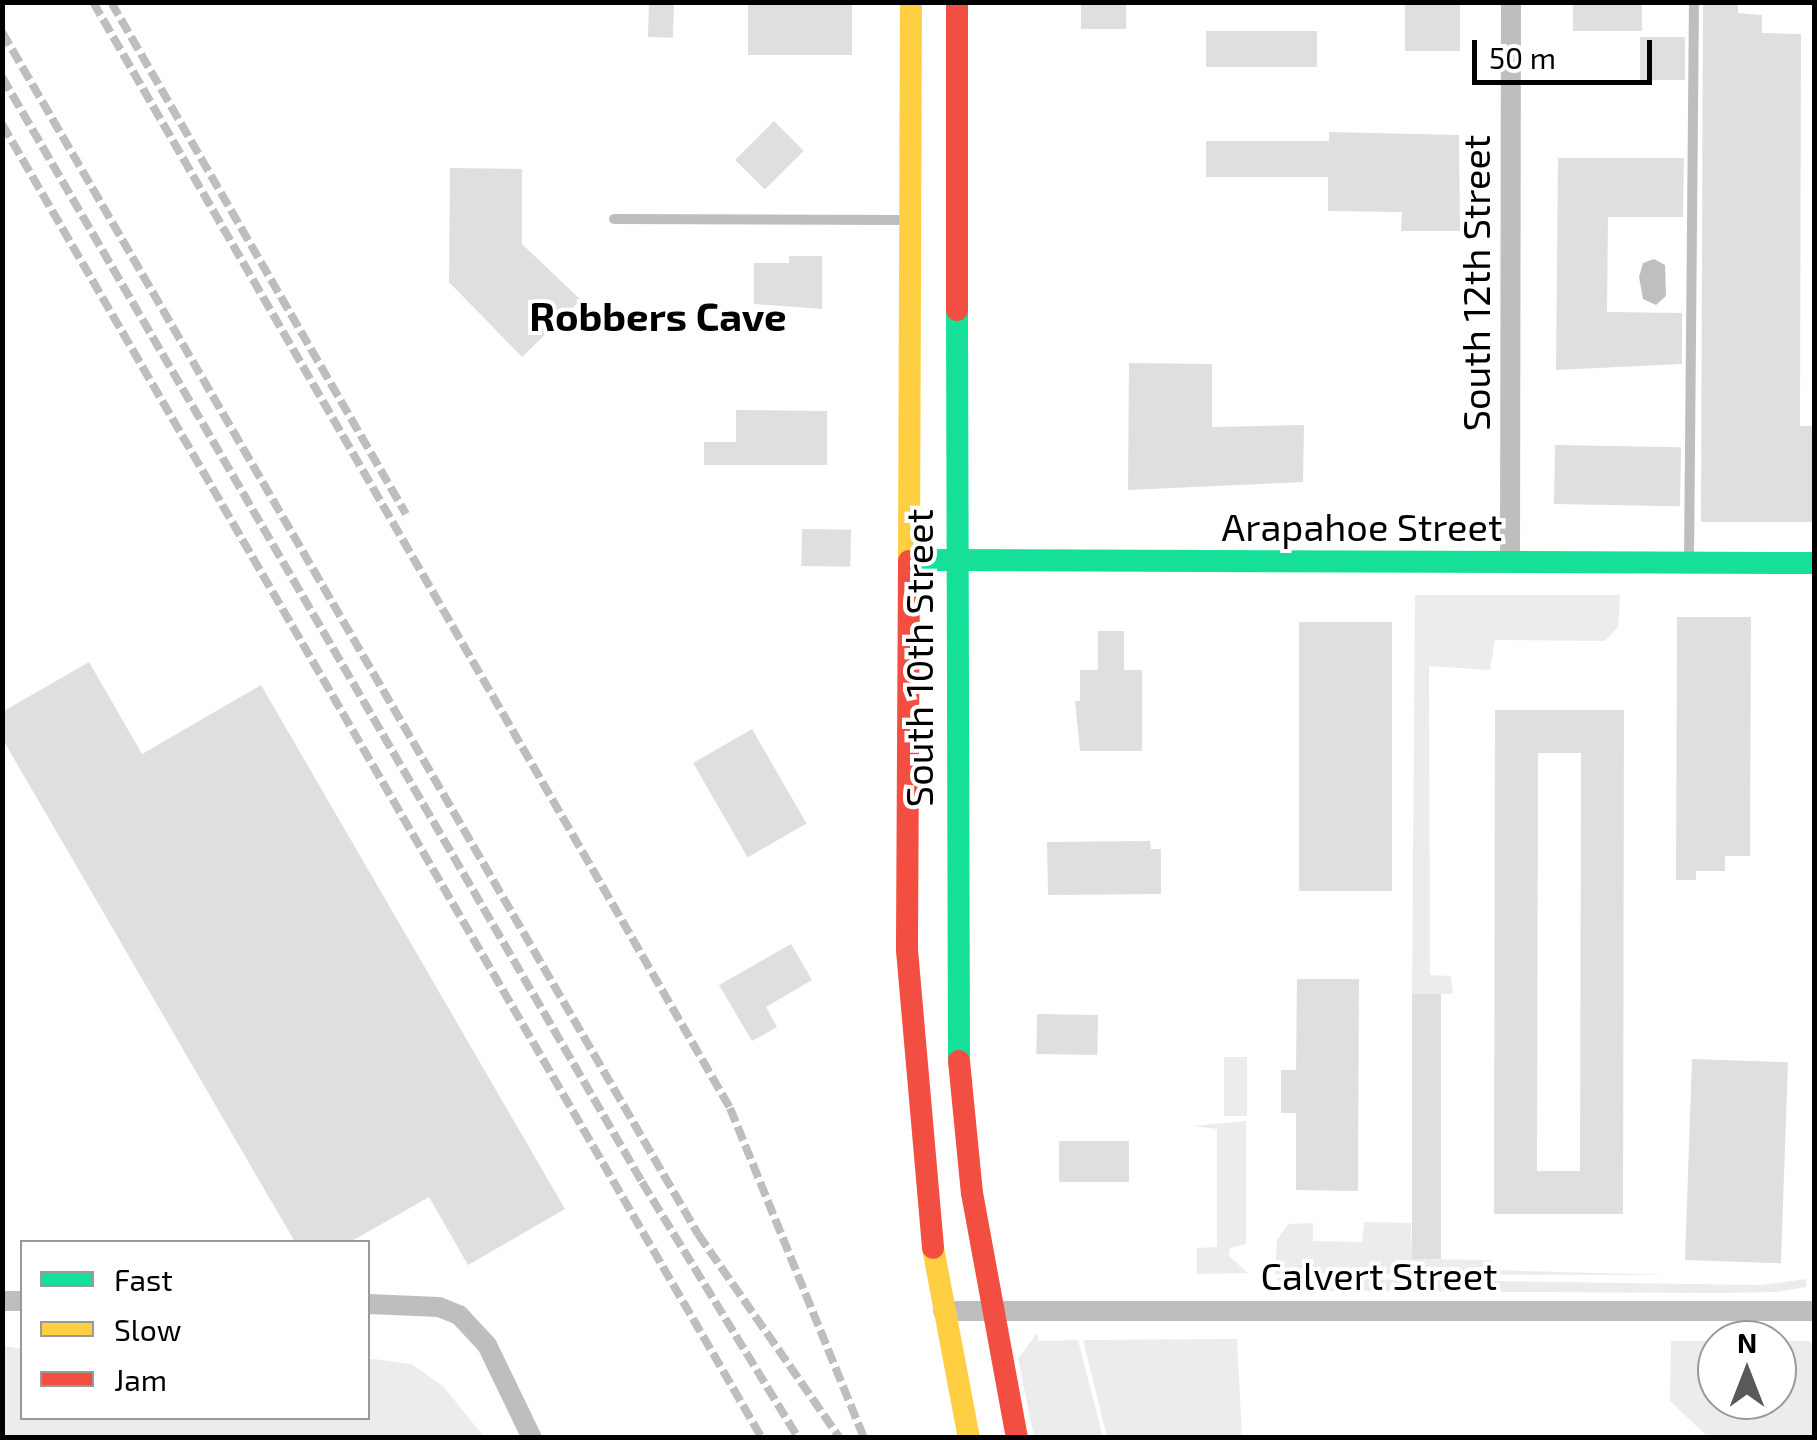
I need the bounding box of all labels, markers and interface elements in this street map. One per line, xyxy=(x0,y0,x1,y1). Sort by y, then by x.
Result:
scale bar xyxy=(1477,20,1657,82)
text: 50 m xyxy=(1489,39,1556,75)
street label: South 12th Street xyxy=(1453,135,1499,431)
district label: Robbers Cave xyxy=(529,291,787,339)
street label: Arapahoe Street xyxy=(1222,504,1502,550)
street label: South 10th Street xyxy=(896,509,942,807)
legend xyxy=(20,1240,370,1420)
street label: Calvert Street xyxy=(1260,1253,1498,1299)
text: Fast xyxy=(114,1261,173,1297)
text: Slow xyxy=(114,1311,181,1347)
north arrow xyxy=(1697,1320,1797,1420)
text: N xyxy=(1737,1325,1757,1359)
text: Jam xyxy=(114,1361,167,1397)

